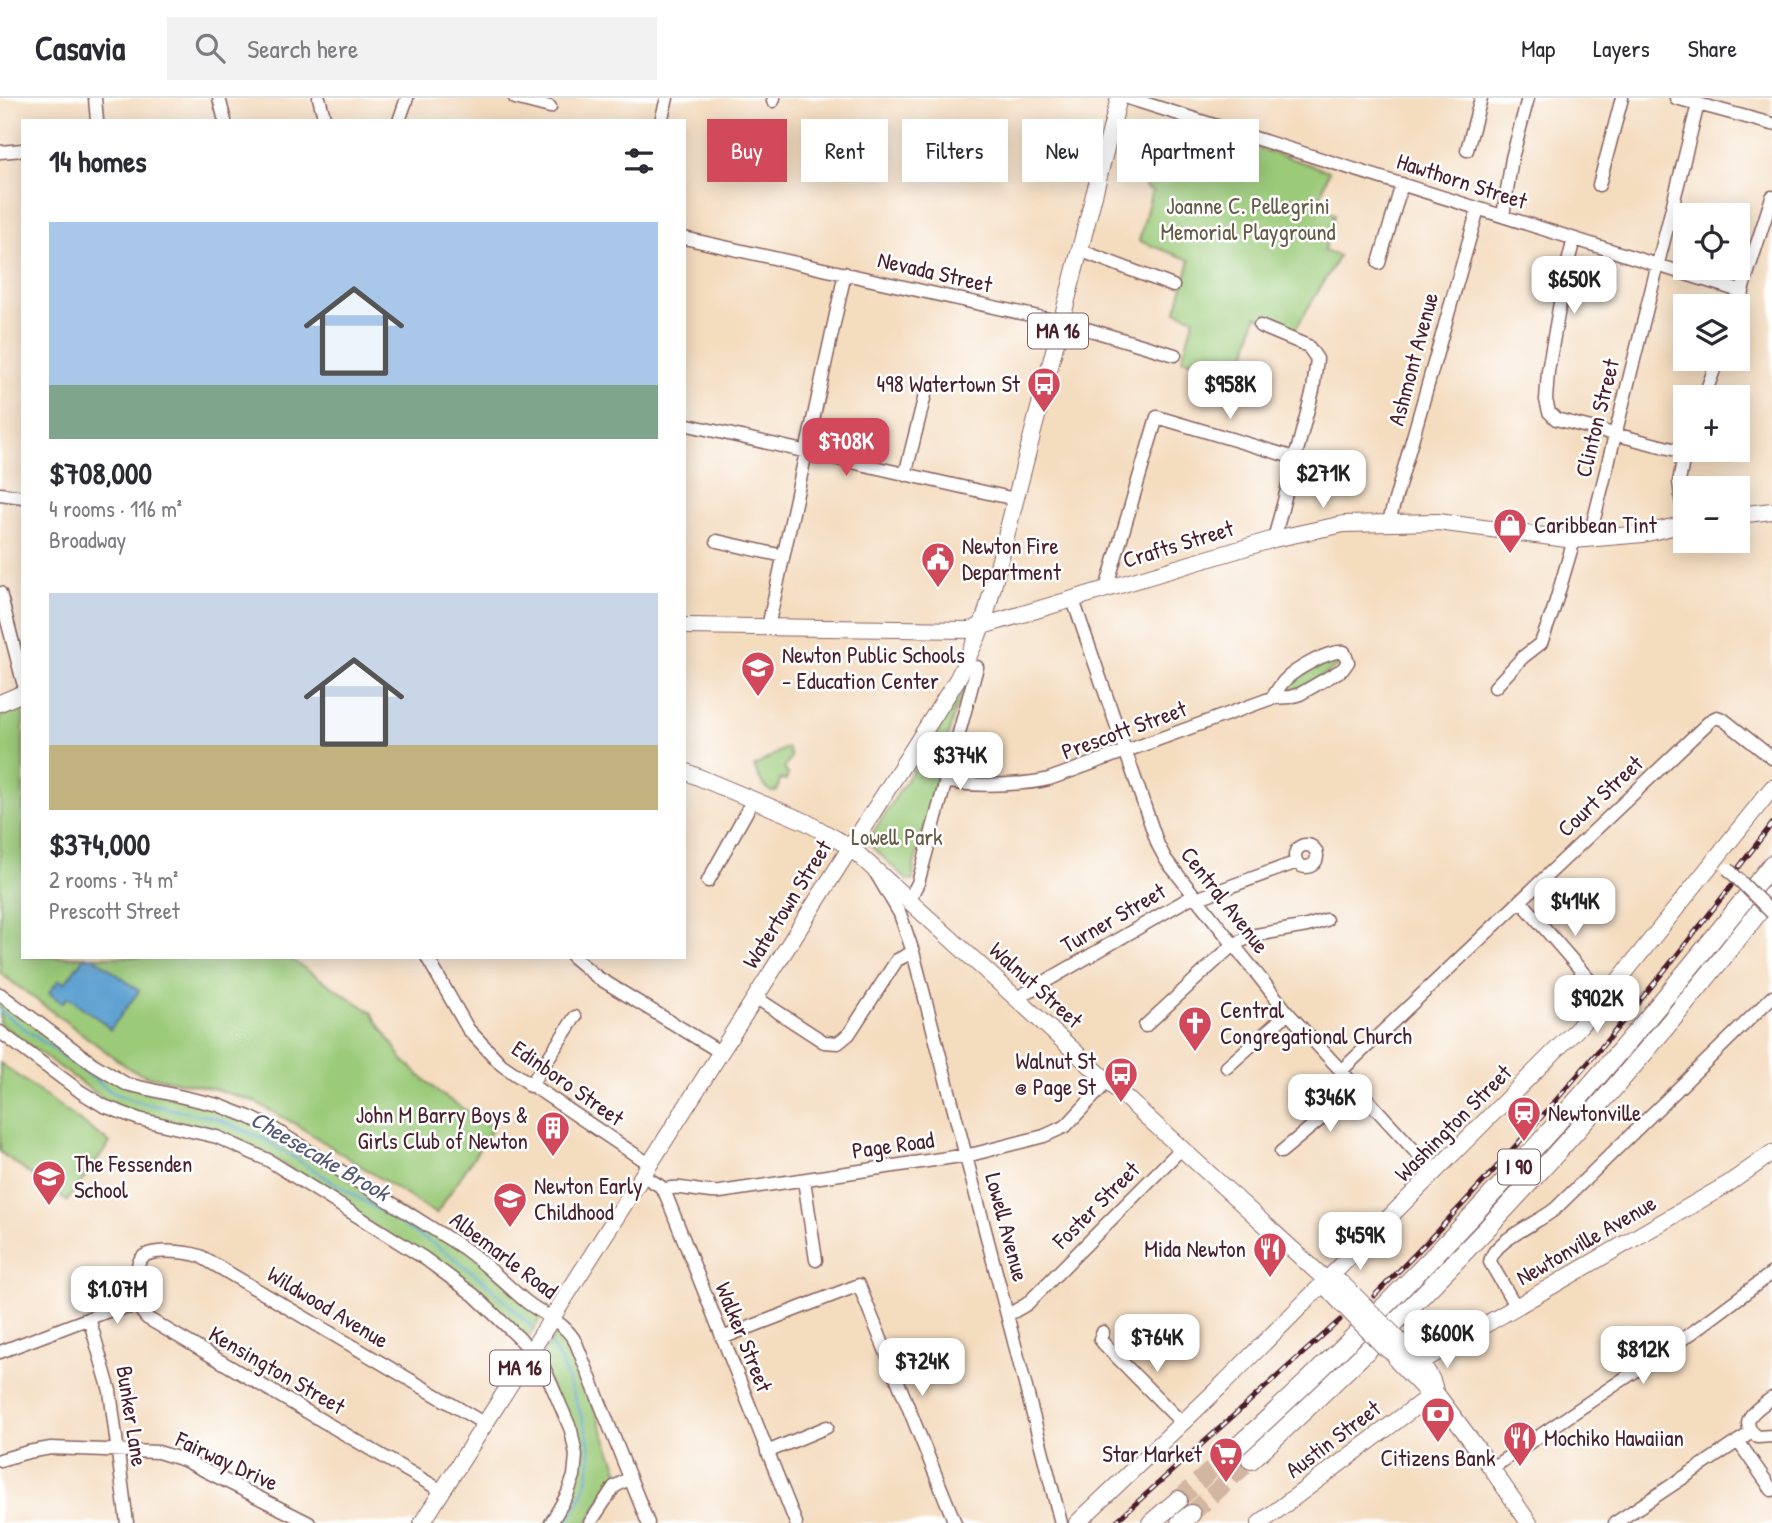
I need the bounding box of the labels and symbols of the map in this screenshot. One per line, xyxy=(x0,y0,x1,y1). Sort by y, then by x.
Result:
street label: Hawthorn Street xyxy=(1393,145,1532,217)
park label: Joanne C. Pellegrini Memorial Playground xyxy=(1160,190,1336,247)
street label: Nevada Street xyxy=(875,243,996,300)
pin: $650K xyxy=(1525,256,1623,316)
street label: Ashmont Avenue xyxy=(1380,289,1445,429)
road number: MA 16 xyxy=(1028,314,1088,348)
street label: Clinton Street xyxy=(1567,355,1626,480)
pin: $958K xyxy=(1181,362,1279,421)
bus stop icon: 498 Watertown St xyxy=(1025,365,1063,414)
place label: 498 Watertown St xyxy=(877,368,1021,399)
pin: $708K xyxy=(797,418,895,478)
pin: $271K xyxy=(1274,450,1372,510)
shop icon: Caribbean Tint xyxy=(1491,506,1529,555)
place label: Caribbean Tint xyxy=(1534,509,1658,540)
street label: Crafts Street xyxy=(1119,512,1238,575)
place label: Newton Fire Department xyxy=(962,530,1062,587)
public building icon: Newton Fire Department xyxy=(919,540,957,589)
place label: Newton Public Schools - Education Center xyxy=(782,639,965,696)
school or university icon: Newton Public Schools - Education Center xyxy=(739,649,777,698)
street label: Prescott Street xyxy=(1057,692,1192,766)
pin: $374K xyxy=(911,732,1009,792)
street label: Court Street xyxy=(1550,747,1650,843)
park label: Lowell Park xyxy=(851,821,943,852)
street label: Watertown Street xyxy=(735,833,839,974)
street label: Central Avenue xyxy=(1174,840,1277,960)
street label: Turner Street xyxy=(1055,875,1172,960)
pin: $414K xyxy=(1526,878,1624,938)
street label: Walnut Street xyxy=(983,934,1090,1036)
pin: $902K xyxy=(1548,976,1646,1035)
place label: Central Congregational Church xyxy=(1220,994,1412,1051)
church icon: Central Congregational Church xyxy=(1176,1004,1214,1053)
street label: Edinboro Street xyxy=(506,1032,631,1133)
place label: Walnut St @ Page St xyxy=(1015,1045,1097,1102)
bus stop icon: Walnut St @ Page St xyxy=(1102,1055,1140,1104)
street label: Washington Street xyxy=(1387,1057,1519,1188)
pin: $346K xyxy=(1281,1074,1379,1134)
station icon: Newtonville xyxy=(1505,1094,1543,1143)
place label: Newtonville xyxy=(1548,1097,1641,1128)
place label: John M Barry Boys & Girls Club of Newton xyxy=(356,1099,528,1156)
water label: Cheesecake Brook xyxy=(245,1102,398,1209)
building icon: John M Barry Boys & Girls Club of Newton xyxy=(534,1109,572,1158)
street label: Page Road xyxy=(850,1123,936,1166)
place label: The Fessenden School xyxy=(74,1148,192,1205)
road number: I 90 xyxy=(1498,1150,1540,1184)
street label: Foster Street xyxy=(1045,1153,1147,1256)
school or university icon: The Fessenden School xyxy=(30,1158,68,1207)
street label: Lowell Avenue xyxy=(978,1169,1037,1285)
place label: Newton Early Childhood xyxy=(534,1170,643,1227)
school or university icon: Newton Early Childhood xyxy=(491,1180,529,1229)
street label: Newtonville Avenue xyxy=(1510,1187,1661,1292)
street label: Albemarle Road xyxy=(444,1204,565,1305)
pin: $459K xyxy=(1311,1212,1409,1272)
restaurant icon: Mida Newton xyxy=(1251,1230,1289,1279)
place label: Mida Newton xyxy=(1144,1233,1246,1264)
street label: Wildwood Avenue xyxy=(262,1258,395,1355)
pin: $1.07M xyxy=(60,1266,174,1326)
street label: Walker Street xyxy=(708,1277,781,1397)
pin: $600K xyxy=(1398,1310,1496,1370)
pin: $764K xyxy=(1108,1314,1206,1374)
street label: Kensington Street xyxy=(203,1318,352,1422)
pin: $812K xyxy=(1594,1326,1692,1386)
pin: $724K xyxy=(873,1338,971,1398)
road number: MA 16 xyxy=(490,1350,550,1386)
street label: Bunker Lane xyxy=(109,1364,156,1468)
street label: Austin Street xyxy=(1279,1392,1387,1485)
bank icon: Citizens Bank xyxy=(1419,1395,1457,1444)
restaurant icon: Mochiko Hawaiian xyxy=(1501,1419,1539,1468)
place label: Mochiko Hawaiian xyxy=(1544,1422,1684,1453)
street label: Fairway Drive xyxy=(170,1423,283,1498)
supermarket icon: Star Market xyxy=(1207,1435,1245,1484)
place label: Star Market xyxy=(1102,1438,1203,1469)
place label: Citizens Bank xyxy=(1381,1442,1496,1473)

